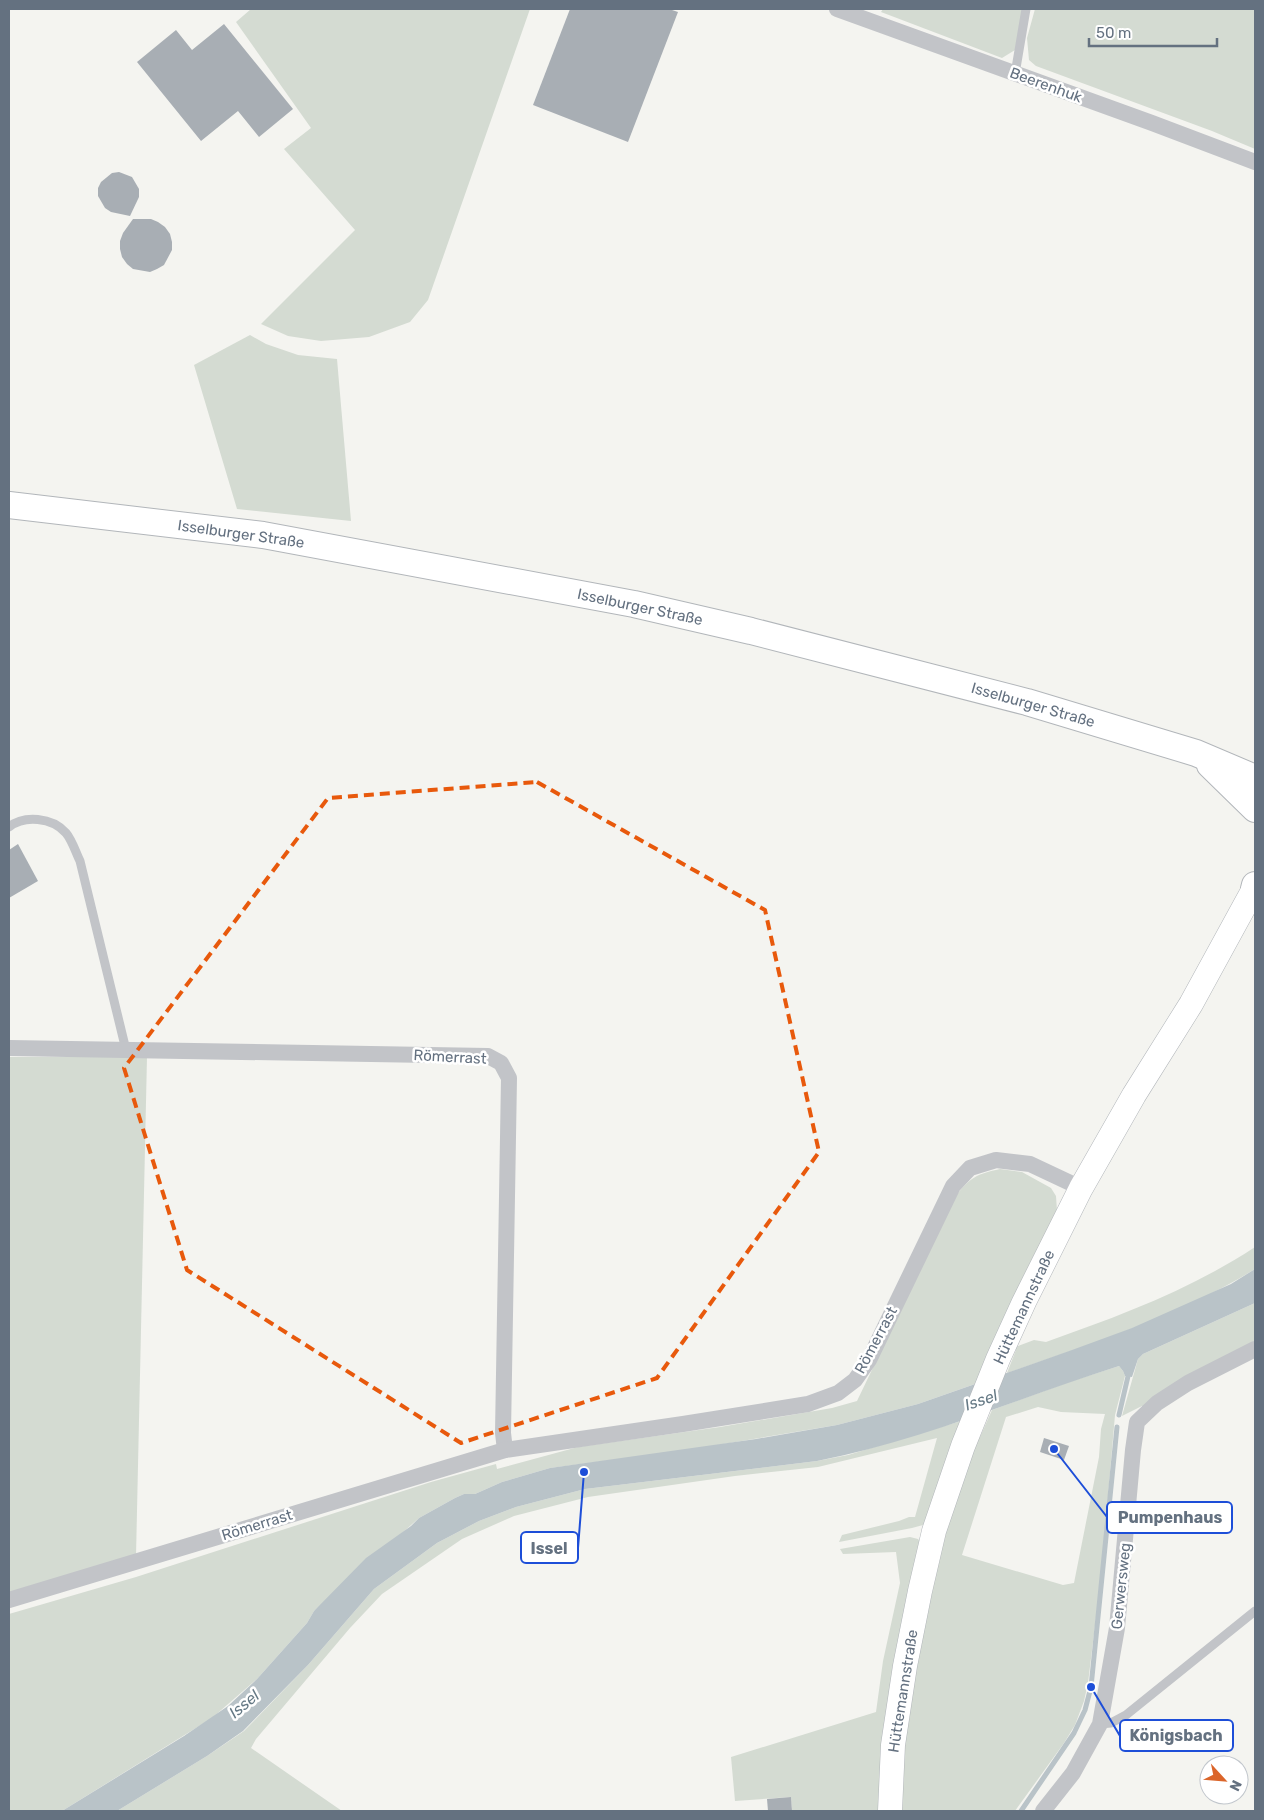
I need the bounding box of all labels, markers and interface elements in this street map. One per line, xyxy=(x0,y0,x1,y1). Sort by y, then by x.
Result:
scale bar xyxy=(1089,15,1216,47)
text: 50 m xyxy=(1096,24,1131,42)
street label: Beerenhuk xyxy=(1007,64,1085,107)
street label: Isselburger Straße xyxy=(177,516,305,552)
street label: Isselburger Straße xyxy=(576,585,704,629)
street label: Isselburger Straße xyxy=(969,679,1097,731)
street label: Römerrast xyxy=(413,1046,487,1068)
street label: Hüttemannstraße xyxy=(990,1247,1058,1367)
street label: Römerrast xyxy=(851,1303,901,1377)
water label: Issel xyxy=(962,1385,1001,1414)
callout: Pumpenhaus xyxy=(1107,1502,1232,1533)
street label: Römerrast xyxy=(219,1506,295,1544)
text: Pumpenhaus xyxy=(1118,1508,1222,1527)
callout: Issel xyxy=(521,1532,578,1563)
text: Issel xyxy=(531,1539,567,1558)
street label: Gerwersweg xyxy=(1108,1542,1134,1630)
street label: Hüttemannstraße xyxy=(884,1628,922,1754)
water label: Issel xyxy=(225,1685,264,1722)
callout: Königsbach xyxy=(1120,1720,1233,1751)
text: Königsbach xyxy=(1129,1726,1223,1745)
north arrow xyxy=(1199,1755,1249,1805)
text: N xyxy=(1225,1777,1245,1794)

